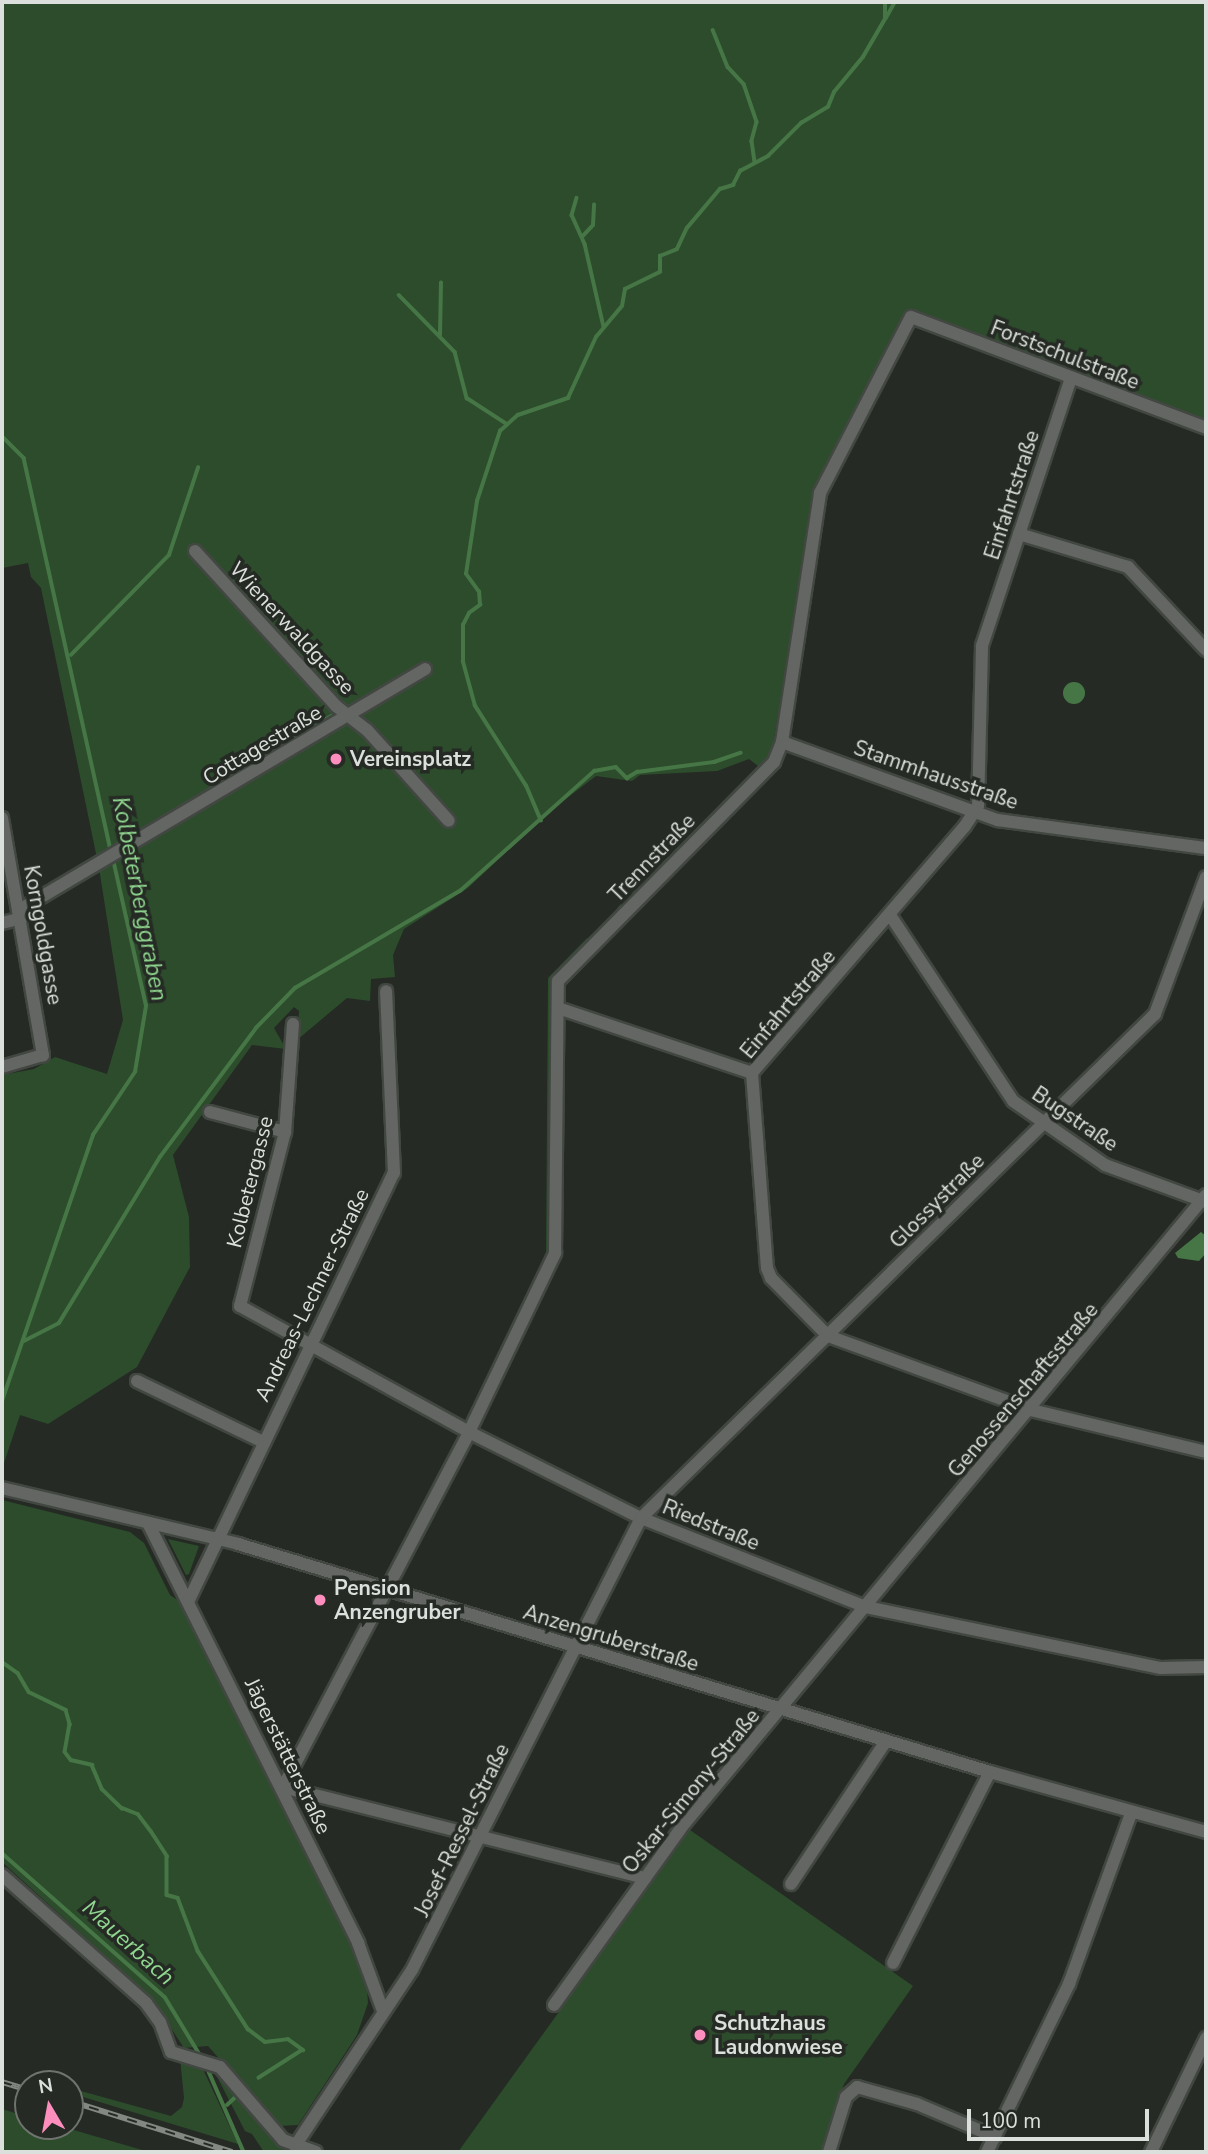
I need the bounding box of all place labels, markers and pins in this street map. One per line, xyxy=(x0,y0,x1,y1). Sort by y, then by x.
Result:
place label: Vereinsplatz xyxy=(350,746,471,772)
marker: Vereinsplatz xyxy=(328,751,344,767)
place label: Pension Anzengruber xyxy=(334,1575,461,1625)
marker: Pension Anzengruber xyxy=(312,1592,328,1608)
place label: Schutzhaus Laudonwiese xyxy=(714,2010,843,2060)
marker: Schutzhaus Laudonwiese xyxy=(692,2027,708,2043)

